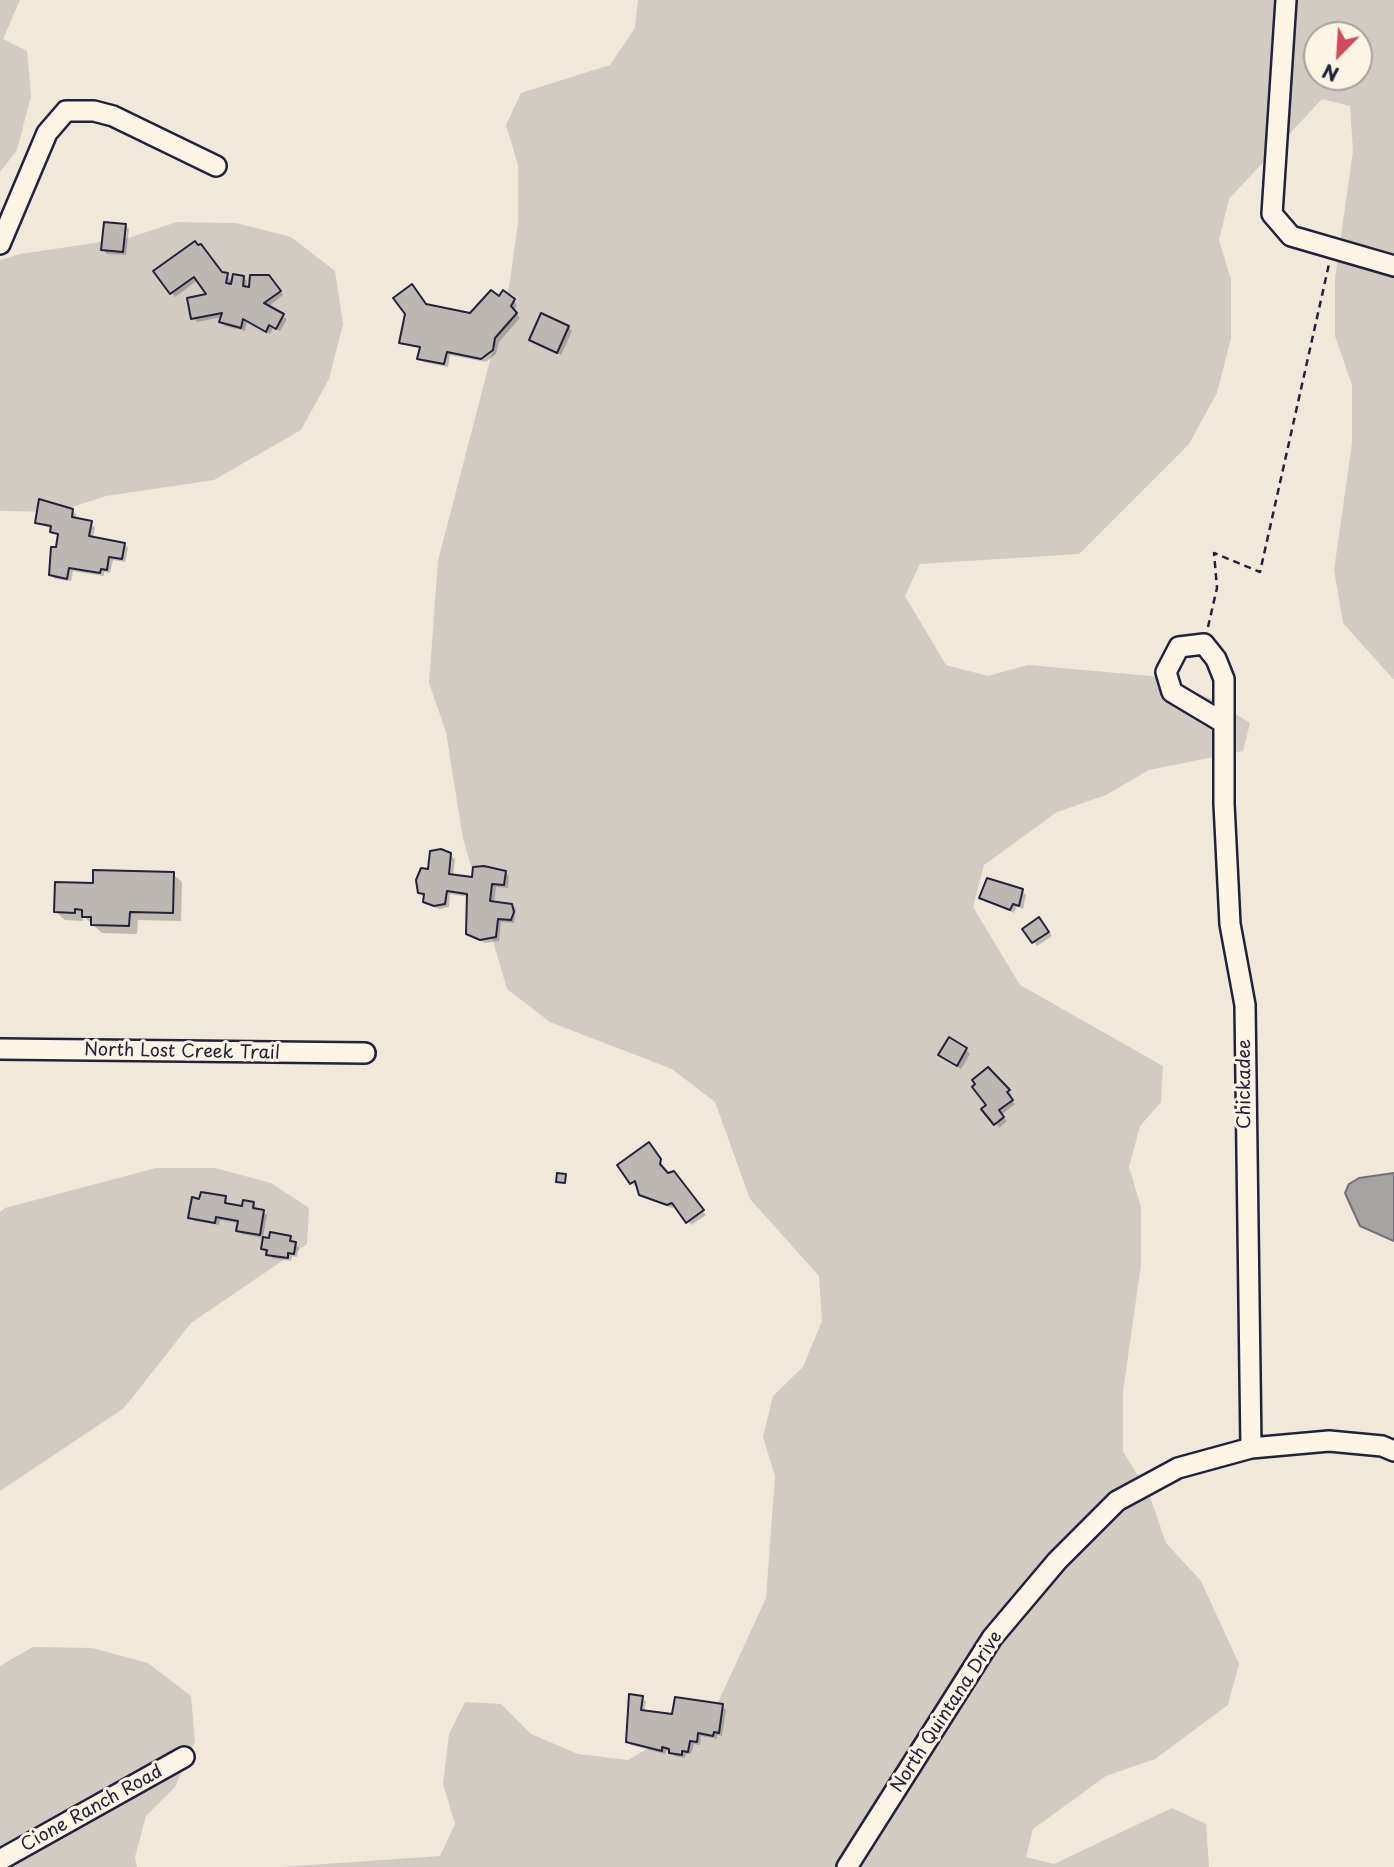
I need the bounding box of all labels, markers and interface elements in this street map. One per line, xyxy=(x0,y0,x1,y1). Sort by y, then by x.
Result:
north arrow xyxy=(1303,21,1373,91)
text: N xyxy=(1318,58,1343,89)
street label: North Lost Creek Trail xyxy=(84,1039,280,1065)
street label: Chickadee xyxy=(1234,1039,1256,1129)
street label: North Quintana Drive xyxy=(887,1627,1007,1797)
street label: Cione Ranch Road xyxy=(17,1761,167,1857)

